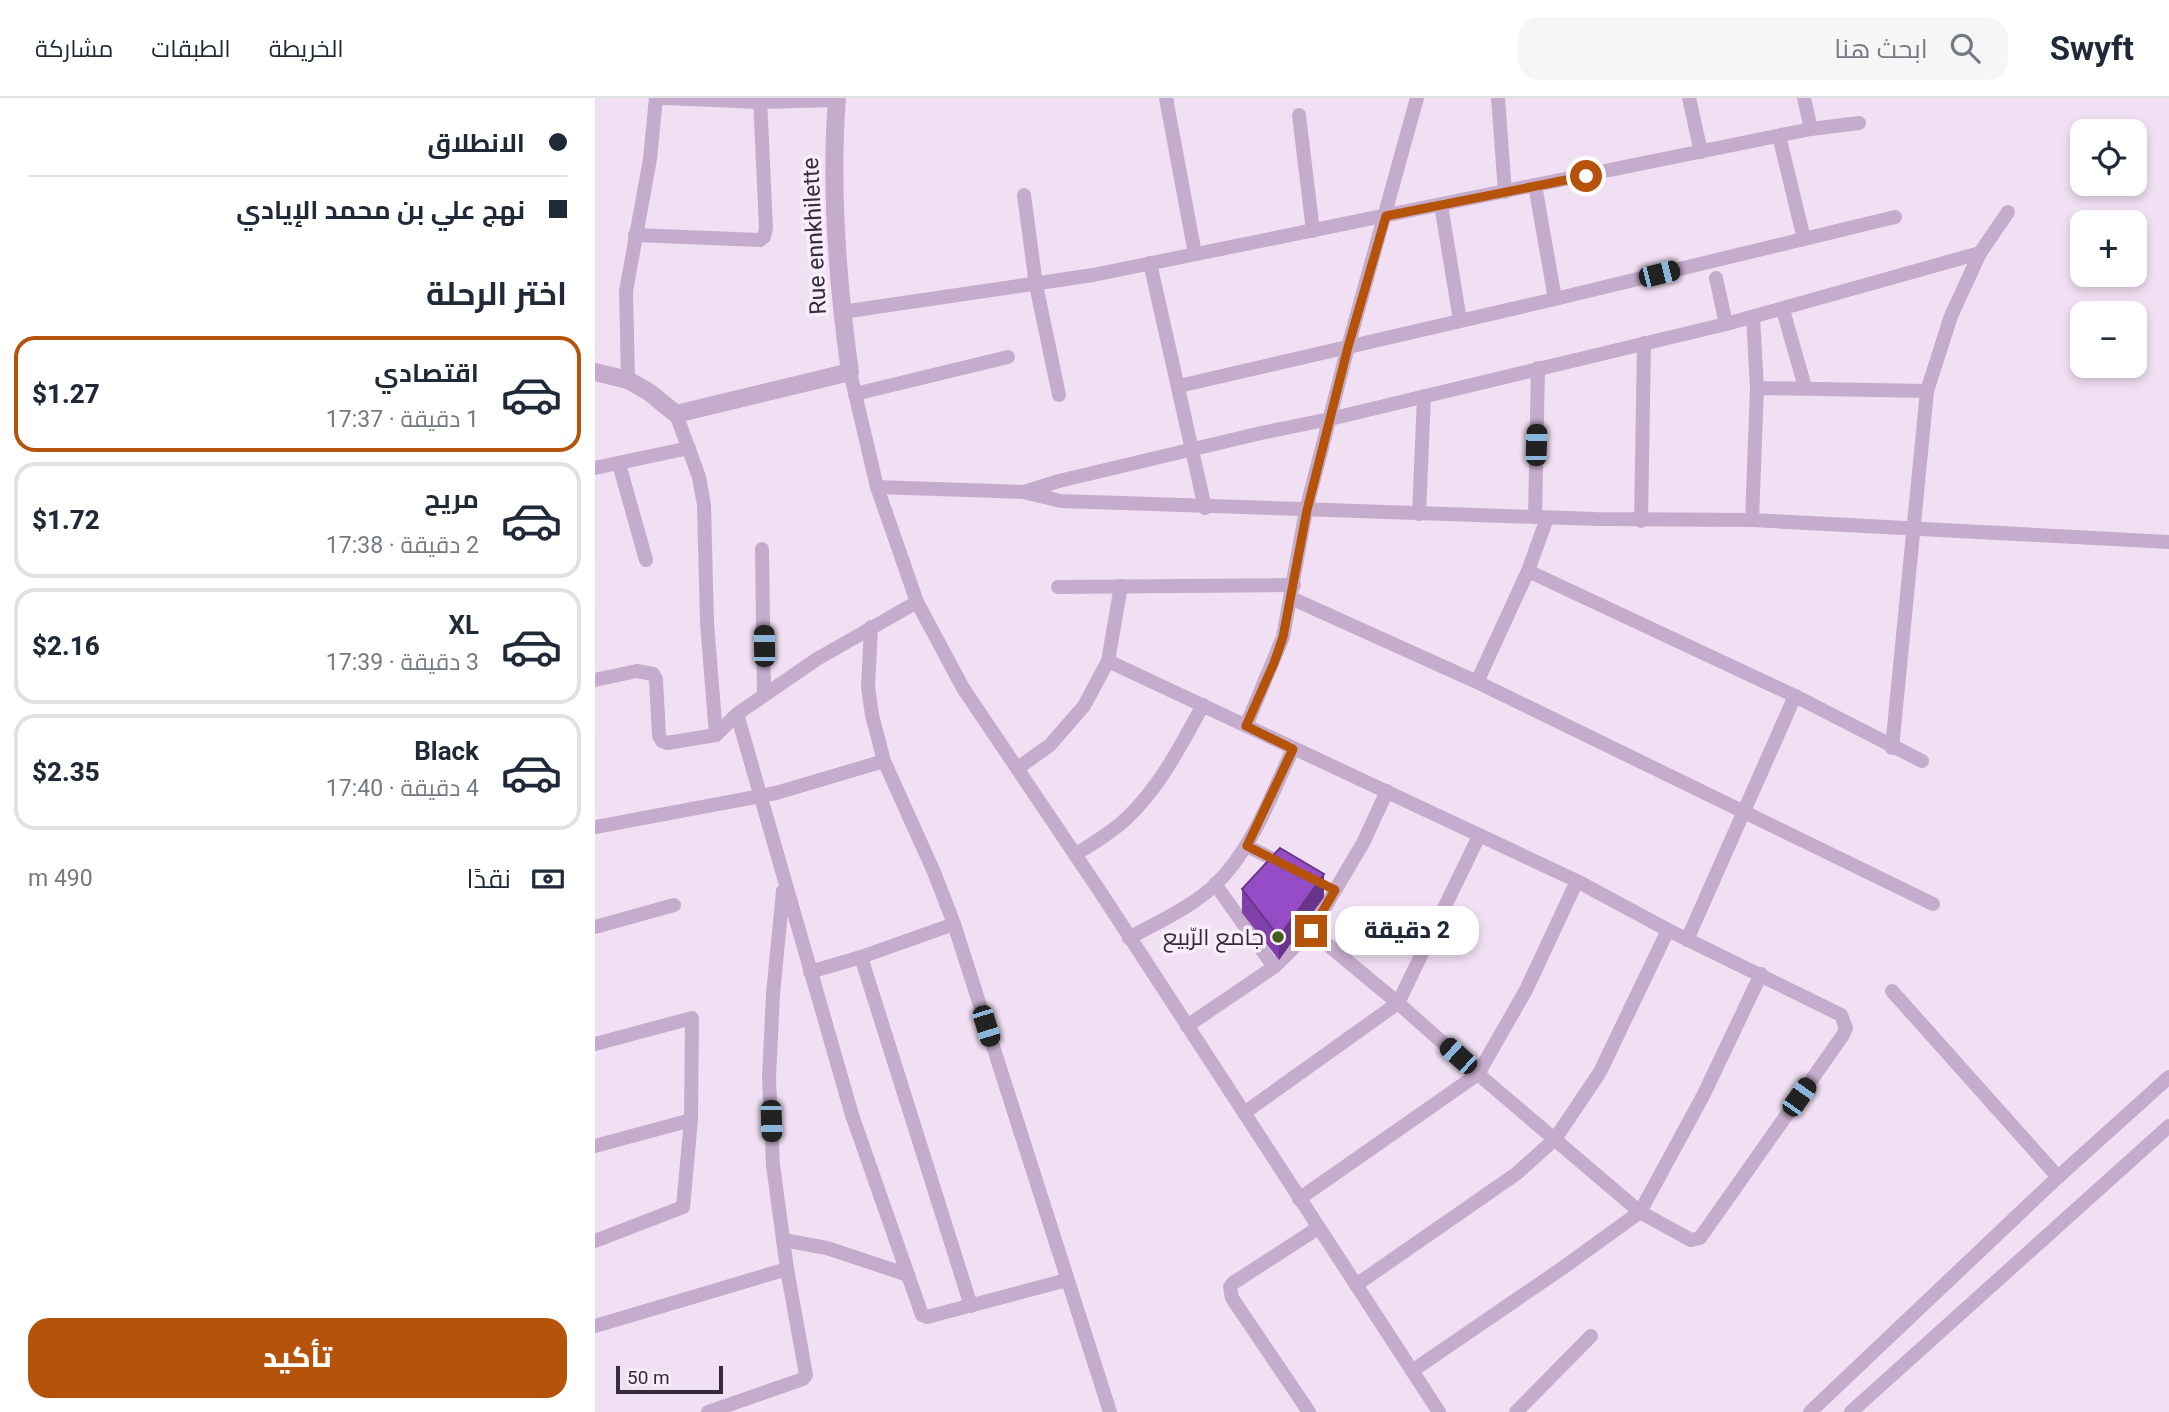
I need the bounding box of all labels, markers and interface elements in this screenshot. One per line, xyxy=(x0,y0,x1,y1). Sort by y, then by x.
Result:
search box xyxy=(1518,17,2008,80)
icon: search xyxy=(1946,29,1984,67)
text: Swyft xyxy=(2050,29,2134,68)
text: ابحث هنا xyxy=(1834,34,1928,64)
text: مشاركة xyxy=(35,35,113,63)
text: الطبقات xyxy=(151,35,231,63)
text: الخريطة xyxy=(269,35,344,63)
map controls xyxy=(2070,119,2147,378)
button: locate xyxy=(2070,119,2147,196)
text: الانطلاق xyxy=(427,128,525,158)
street label: Rue ennkhilette xyxy=(797,157,832,315)
route start xyxy=(1570,160,1602,192)
text: نهج علي بن محمد الإيادي xyxy=(236,195,525,225)
button: + xyxy=(2070,210,2147,287)
car xyxy=(1637,259,1682,289)
text: اختر الرحلة xyxy=(426,275,567,313)
button: − xyxy=(2070,301,2147,378)
text: اقتصادي xyxy=(374,358,479,388)
icon: car xyxy=(500,363,563,426)
text: $1.27 xyxy=(32,379,100,409)
text: 1 دقيقة · 17:37 xyxy=(326,406,479,433)
car xyxy=(1525,424,1548,466)
text: مريح xyxy=(424,484,479,514)
icon: car xyxy=(500,489,563,552)
text: $1.72 xyxy=(32,505,100,535)
text: 2 دقيقة · 17:38 xyxy=(326,532,479,559)
text: XL xyxy=(448,610,479,640)
icon: car xyxy=(500,615,563,678)
car xyxy=(754,625,775,667)
text: $2.16 xyxy=(32,631,100,661)
text: 3 دقيقة · 17:39 xyxy=(326,649,479,676)
text: Black xyxy=(414,736,479,766)
icon: car xyxy=(500,741,563,804)
text: $2.35 xyxy=(32,757,100,787)
text: 4 دقيقة · 17:40 xyxy=(326,775,479,802)
icon: cash xyxy=(529,860,567,898)
text: نقدًا xyxy=(467,864,511,894)
text: 490 m xyxy=(28,865,93,892)
callout: 2 دقيقة xyxy=(1335,906,1479,956)
route end xyxy=(1295,915,1327,947)
text: 2 دقيقة xyxy=(1364,917,1450,944)
place label: جامع الرّبيع xyxy=(1163,924,1264,953)
marker: جامع الرّبيع xyxy=(1270,929,1286,945)
car xyxy=(970,1003,1003,1049)
car xyxy=(1436,1034,1481,1078)
car xyxy=(1779,1074,1820,1120)
car xyxy=(760,1100,783,1142)
button: تأكيد xyxy=(28,1318,567,1398)
scale bar xyxy=(616,1363,723,1395)
text: 50 m xyxy=(627,1366,670,1389)

